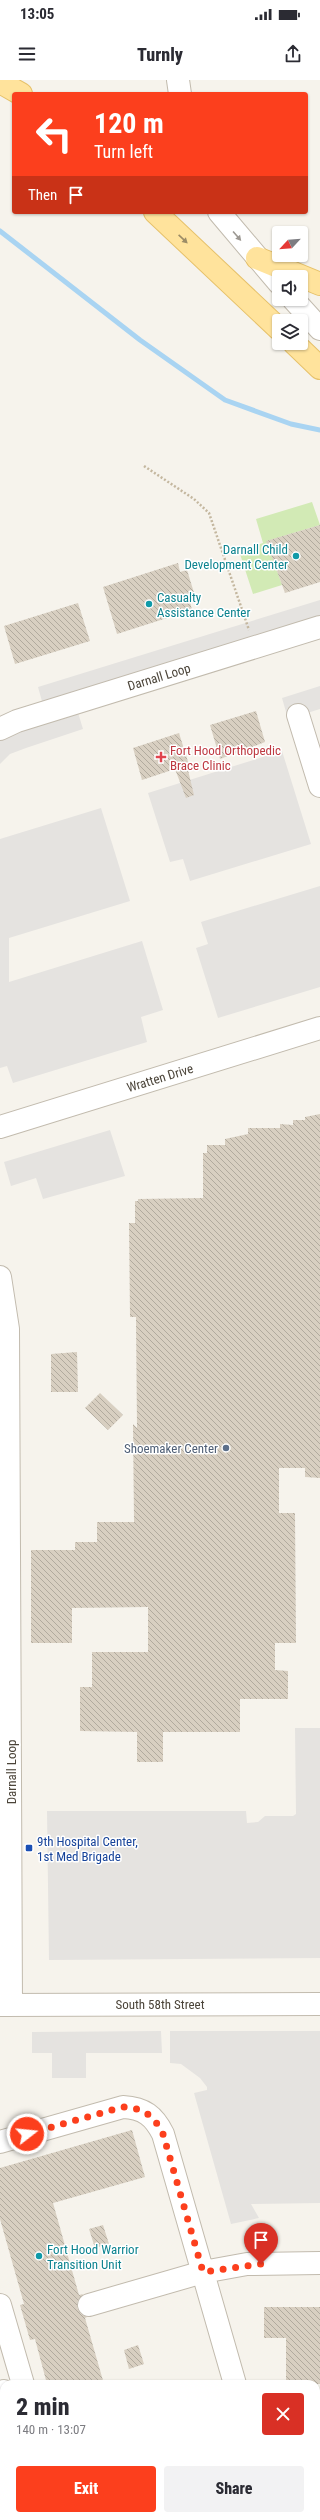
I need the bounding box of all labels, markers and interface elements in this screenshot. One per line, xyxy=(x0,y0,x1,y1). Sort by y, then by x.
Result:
text: 13:05 xyxy=(20,5,54,23)
icon: menu xyxy=(16,43,38,65)
icon: share xyxy=(282,43,304,65)
text: Turnly xyxy=(137,44,183,65)
text: 120 m xyxy=(94,107,164,140)
icon: left xyxy=(28,108,80,160)
text: Turn left xyxy=(94,141,153,162)
icon: arrive xyxy=(65,184,87,206)
text: Then xyxy=(28,186,57,204)
north arrow xyxy=(272,226,308,262)
map controls xyxy=(272,226,308,350)
one-way arrow xyxy=(232,230,241,241)
one-way arrow xyxy=(178,234,188,244)
button: sound xyxy=(272,270,308,306)
button: layers xyxy=(272,314,308,350)
place label: Darnall Child Development Center xyxy=(184,542,288,572)
marker: Darnall Child Development Center xyxy=(291,551,301,561)
place label: Casualty Assistance Center xyxy=(157,590,250,620)
marker: Casualty Assistance Center xyxy=(144,599,154,609)
street label: Darnall Loop xyxy=(126,660,192,694)
place label: Fort Hood Orthopedic Brace Clinic xyxy=(170,743,281,773)
marker: Fort Hood Orthopedic Brace Clinic xyxy=(155,751,167,763)
street label: Wratten Drive xyxy=(125,1061,195,1095)
place label: Shoemaker Center xyxy=(124,1441,218,1456)
marker: Shoemaker Center xyxy=(221,1443,231,1453)
street label: Darnall Loop xyxy=(4,1740,19,1804)
place label: 9th Hospital Center, 1st Med Brigade xyxy=(37,1834,138,1864)
marker: 9th Hospital Center, 1st Med Brigade xyxy=(24,1843,34,1853)
street label: South 58th Street xyxy=(115,1997,205,2012)
position arrow xyxy=(6.0,2113,48.0,2155)
pin xyxy=(244,2223,278,2264)
icon: arrive xyxy=(250,2229,272,2251)
place label: Fort Hood Warrior Transition Unit xyxy=(47,2242,139,2272)
marker: Fort Hood Warrior Transition Unit xyxy=(34,2251,44,2261)
text: 2 min xyxy=(16,2393,70,2421)
button: close xyxy=(262,2393,304,2435)
text: 140 m · 13:07 xyxy=(16,2422,86,2437)
button: Exit xyxy=(16,2466,156,2512)
button: Share xyxy=(164,2466,304,2512)

